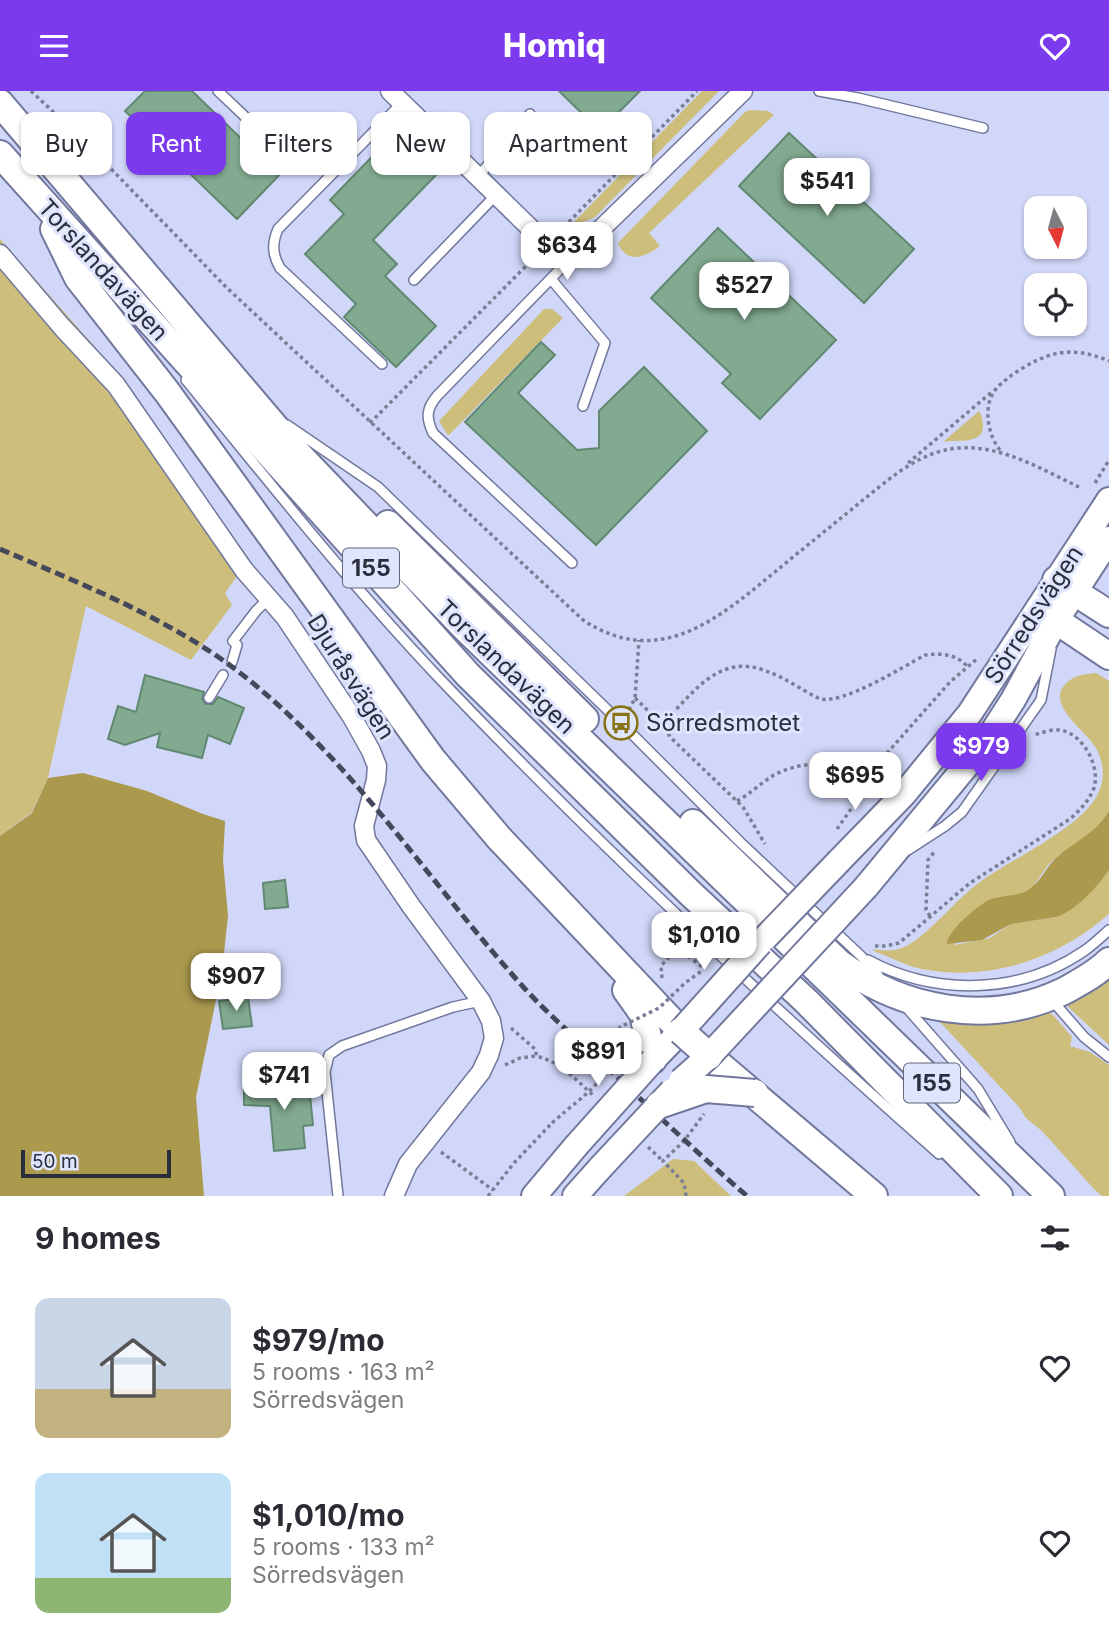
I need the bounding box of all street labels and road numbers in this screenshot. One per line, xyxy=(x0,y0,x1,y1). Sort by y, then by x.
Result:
street label: Torslandavägen xyxy=(32,193,175,347)
street label: Sörredsvägen xyxy=(978,540,1089,689)
road number: 155 xyxy=(343,548,399,587)
street label: Torslandavägen xyxy=(431,593,581,740)
street label: Djuråsvägen xyxy=(301,609,401,745)
road number: 155 xyxy=(904,1064,960,1103)

